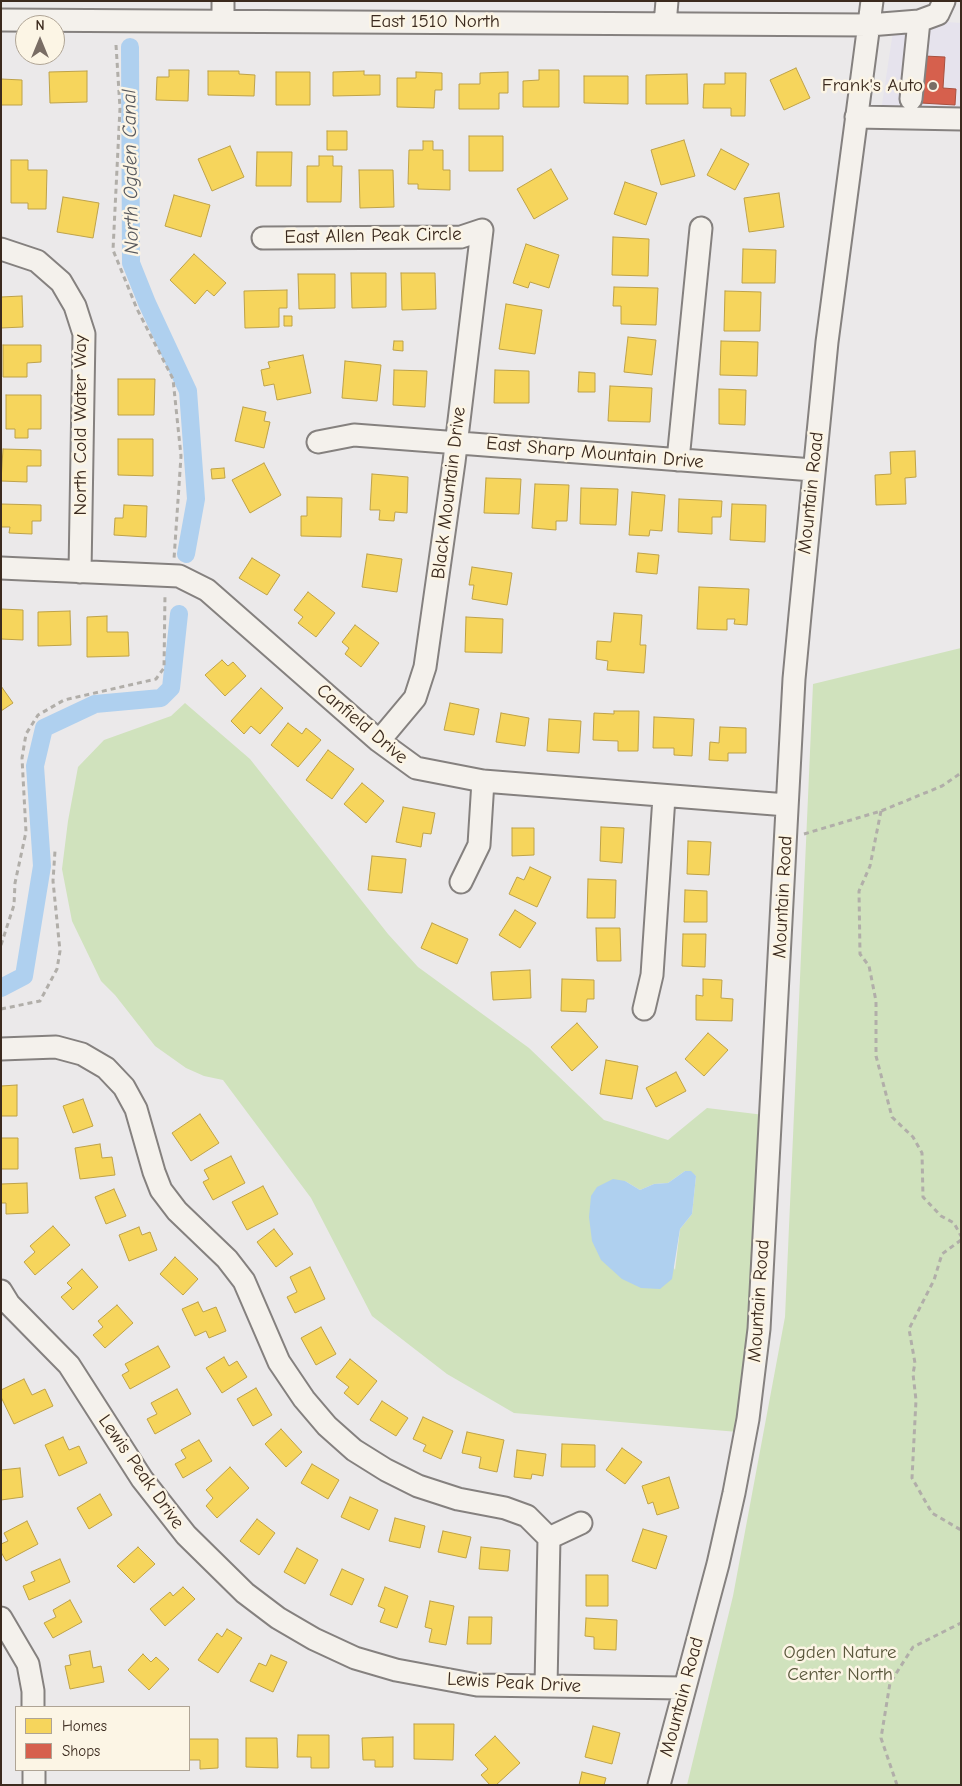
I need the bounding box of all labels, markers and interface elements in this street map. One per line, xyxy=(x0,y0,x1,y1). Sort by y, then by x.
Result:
street label: East 1510 North xyxy=(370,11,500,33)
north arrow xyxy=(15,15,65,65)
text: N xyxy=(35,17,45,34)
place label: Frank's Auto xyxy=(822,75,923,97)
marker: Frank's Auto xyxy=(927,80,939,92)
water label: North Ogden Canal xyxy=(118,89,144,255)
street label: East Allen Peak Circle xyxy=(284,223,462,249)
street label: North Cold Water Way xyxy=(70,334,92,516)
street label: Black Mountain Drive xyxy=(427,406,471,580)
street label: Mountain Road xyxy=(793,431,829,555)
street label: East Sharp Mountain Drive xyxy=(485,432,705,474)
street label: Canfield Drive xyxy=(312,679,412,769)
street label: Mountain Road xyxy=(768,835,798,959)
street label: Mountain Road xyxy=(743,1239,775,1363)
street label: Lewis Peak Drive xyxy=(93,1410,189,1534)
street label: Mountain Road xyxy=(655,1635,709,1759)
park label: Ogden Nature Center North xyxy=(784,1642,896,1686)
street label: Lewis Peak Drive xyxy=(446,1668,582,1698)
legend xyxy=(15,1706,190,1771)
text: Homes xyxy=(62,1717,107,1735)
text: Shops xyxy=(62,1742,100,1760)

